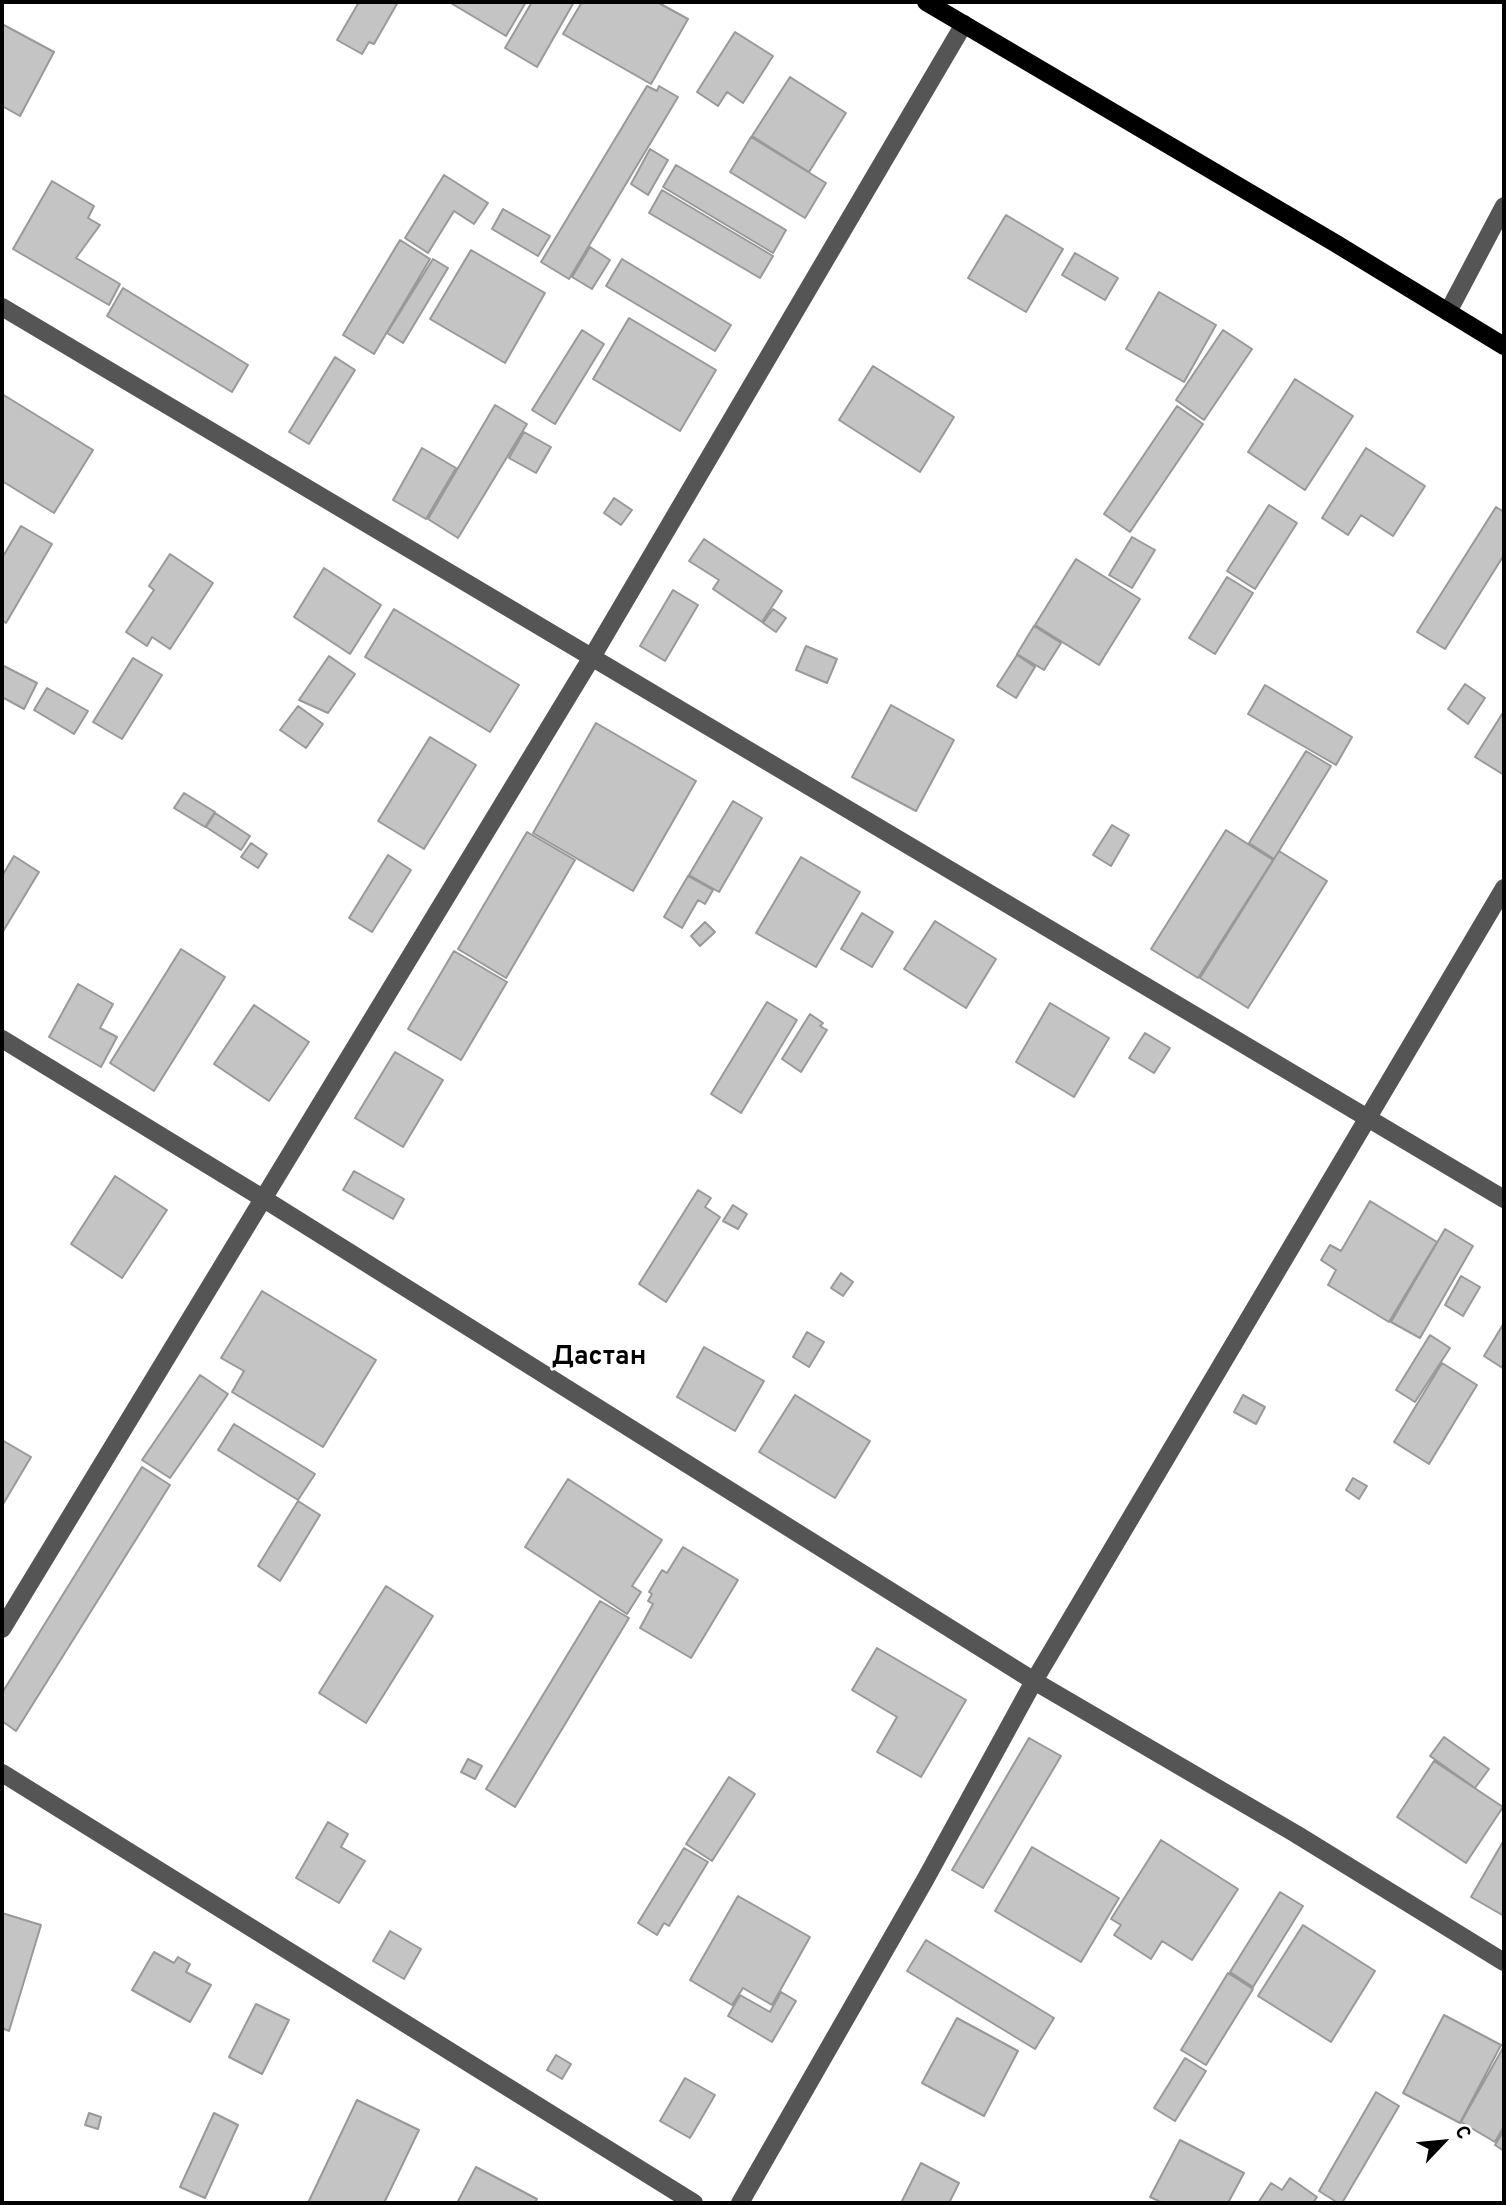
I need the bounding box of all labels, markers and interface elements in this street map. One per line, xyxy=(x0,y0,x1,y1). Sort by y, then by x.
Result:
district label: Дастан xyxy=(552,1343,646,1375)
north arrow xyxy=(1408,2107,1478,2177)
text: С xyxy=(1448,2122,1475,2144)

